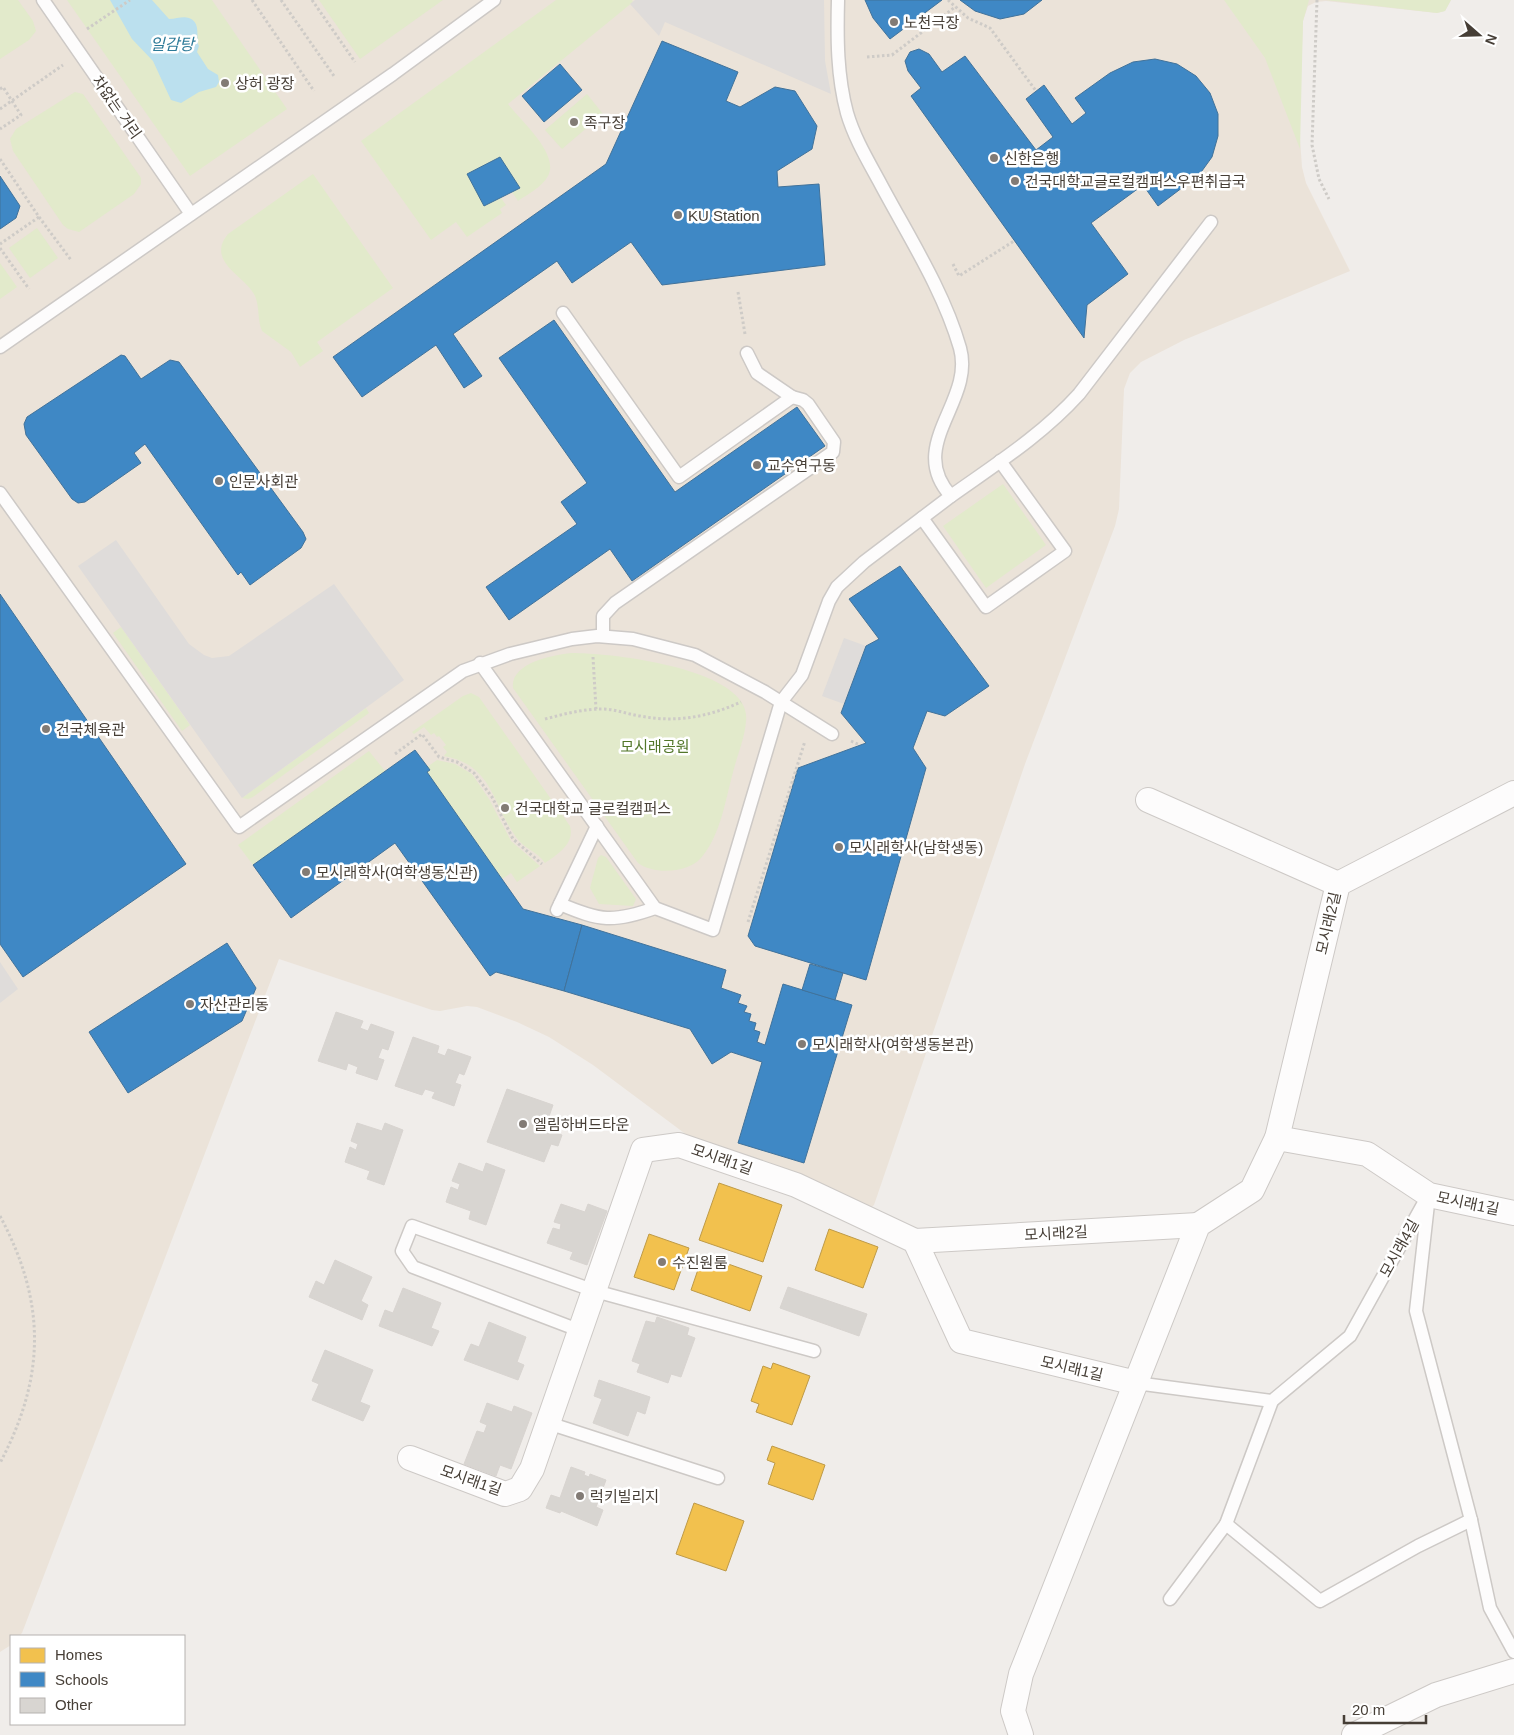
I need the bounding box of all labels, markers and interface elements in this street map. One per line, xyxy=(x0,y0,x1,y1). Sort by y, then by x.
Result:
north arrow xyxy=(1454,10,1504,60)
place label: 노천극장 xyxy=(904,14,959,31)
marker: 노천극장 xyxy=(888,16,900,28)
text: N xyxy=(1482,32,1500,47)
water label: 일감탕 xyxy=(150,36,196,53)
street label: 차없는 거리 xyxy=(89,72,145,142)
place label: 상허 광장 xyxy=(235,75,295,92)
marker: 상허 광장 xyxy=(219,77,231,89)
place label: 족구장 xyxy=(584,114,626,131)
marker: 족구장 xyxy=(568,116,580,128)
place label: 신한은행 xyxy=(1004,150,1059,167)
marker: 신한은행 xyxy=(988,152,1000,164)
place label: 건국대학교글로컬캠퍼스우편취급국 xyxy=(1025,173,1246,190)
marker: 건국대학교글로컬캠퍼스우편취급국 xyxy=(1009,175,1021,187)
place label: KU Station xyxy=(688,207,760,224)
marker: KU Station xyxy=(672,209,684,221)
place label: 교수연구동 xyxy=(767,457,836,474)
marker: 교수연구동 xyxy=(751,459,763,471)
place label: 인문사회관 xyxy=(229,473,298,490)
marker: 인문사회관 xyxy=(213,475,225,487)
place label: 건국체육관 xyxy=(56,721,125,738)
marker: 건국체육관 xyxy=(40,723,52,735)
park label: 모시래공원 xyxy=(620,738,690,755)
place label: 건국대학교 글로컬캠퍼스 xyxy=(515,800,671,817)
marker: 건국대학교 글로컬캠퍼스 xyxy=(499,802,511,814)
place label: 모시래학사(남학생동) xyxy=(849,839,983,856)
marker: 모시래학사(남학생동) xyxy=(833,841,845,853)
place label: 모시래학사(여학생동신관) xyxy=(316,864,478,881)
marker: 모시래학사(여학생동신관) xyxy=(300,866,312,878)
street label: 모시래2길 xyxy=(1313,890,1343,956)
place label: 자산관리동 xyxy=(200,996,269,1013)
marker: 자산관리동 xyxy=(184,998,196,1010)
place label: 모시래학사(여학생동본관) xyxy=(812,1036,974,1053)
marker: 모시래학사(여학생동본관) xyxy=(796,1038,808,1050)
place label: 엘림하버드타운 xyxy=(533,1116,630,1133)
marker: 엘림하버드타운 xyxy=(517,1118,529,1130)
street label: 모시래1길 xyxy=(689,1141,755,1177)
street label: 모시래1길 xyxy=(1435,1188,1501,1218)
street label: 모시래4길 xyxy=(1376,1216,1422,1280)
street label: 모시래2길 xyxy=(1024,1223,1088,1243)
place label: 수진원룸 xyxy=(672,1254,727,1271)
marker: 수진원룸 xyxy=(656,1256,668,1268)
street label: 모시래1길 xyxy=(1039,1353,1105,1383)
street label: 모시래1길 xyxy=(438,1462,504,1498)
place label: 럭키빌리지 xyxy=(590,1488,659,1505)
marker: 럭키빌리지 xyxy=(574,1490,586,1502)
legend xyxy=(10,1635,185,1725)
text: Homes xyxy=(55,1646,103,1663)
text: Schools xyxy=(55,1671,108,1688)
scale bar xyxy=(1344,1692,1426,1724)
text: Other xyxy=(55,1696,93,1713)
text: 20 m xyxy=(1352,1701,1385,1718)

